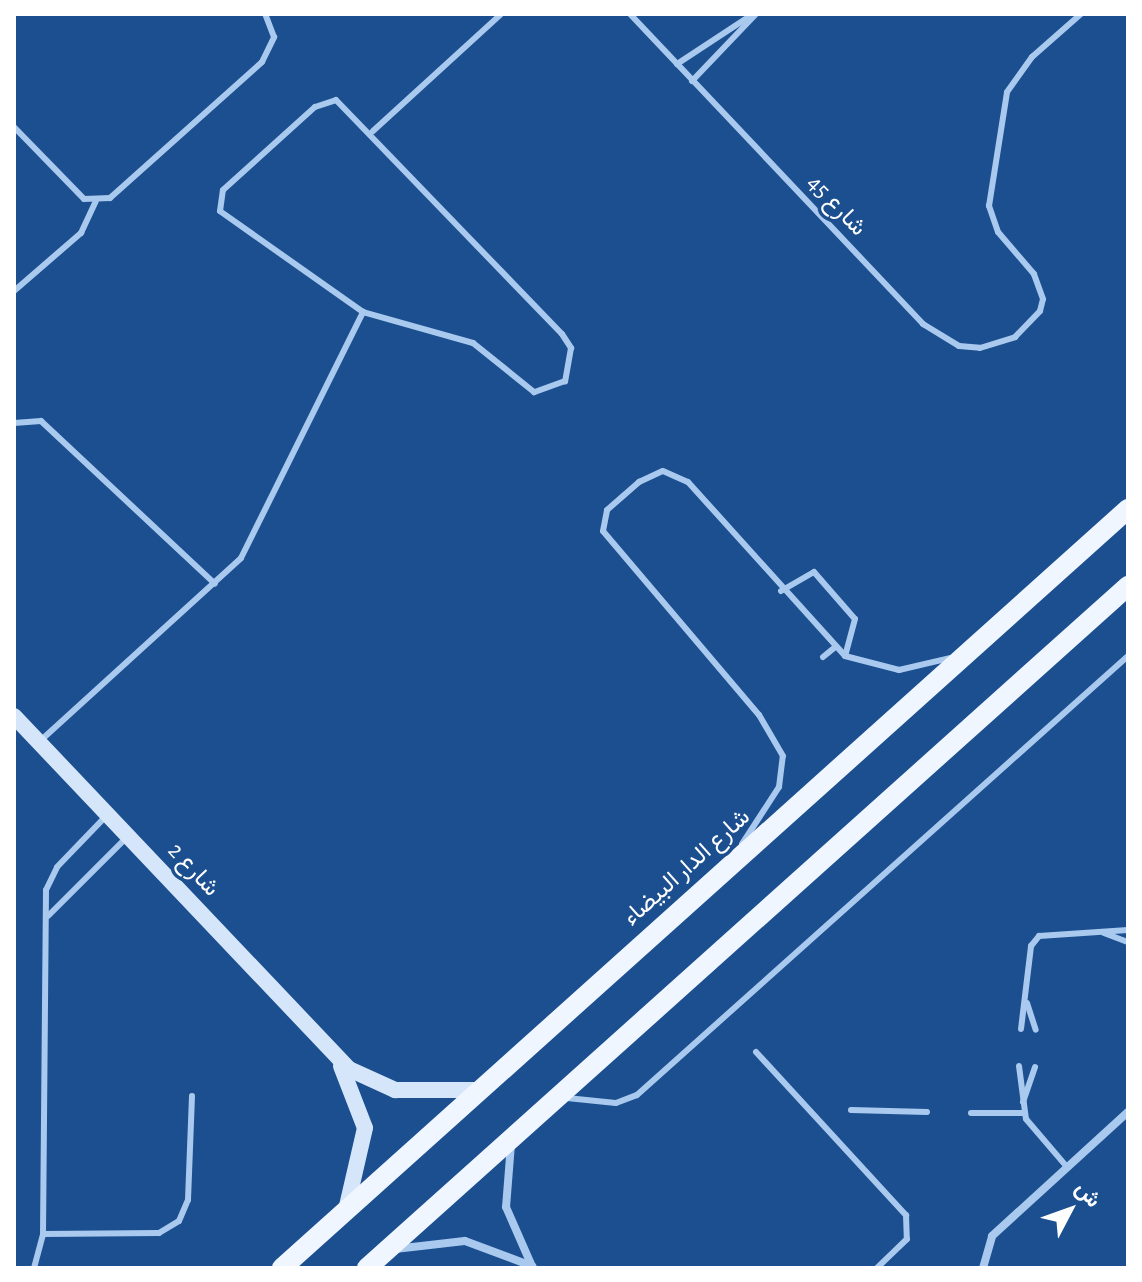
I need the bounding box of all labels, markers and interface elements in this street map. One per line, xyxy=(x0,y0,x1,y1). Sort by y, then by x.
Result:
street label: شارع 45 xyxy=(800,169,872,243)
street label: شارع الدار البيضاء xyxy=(617,803,757,933)
street label: شارع 2 xyxy=(161,837,225,903)
north arrow xyxy=(1030,1170,1110,1250)
text: ش xyxy=(1071,1177,1105,1211)

